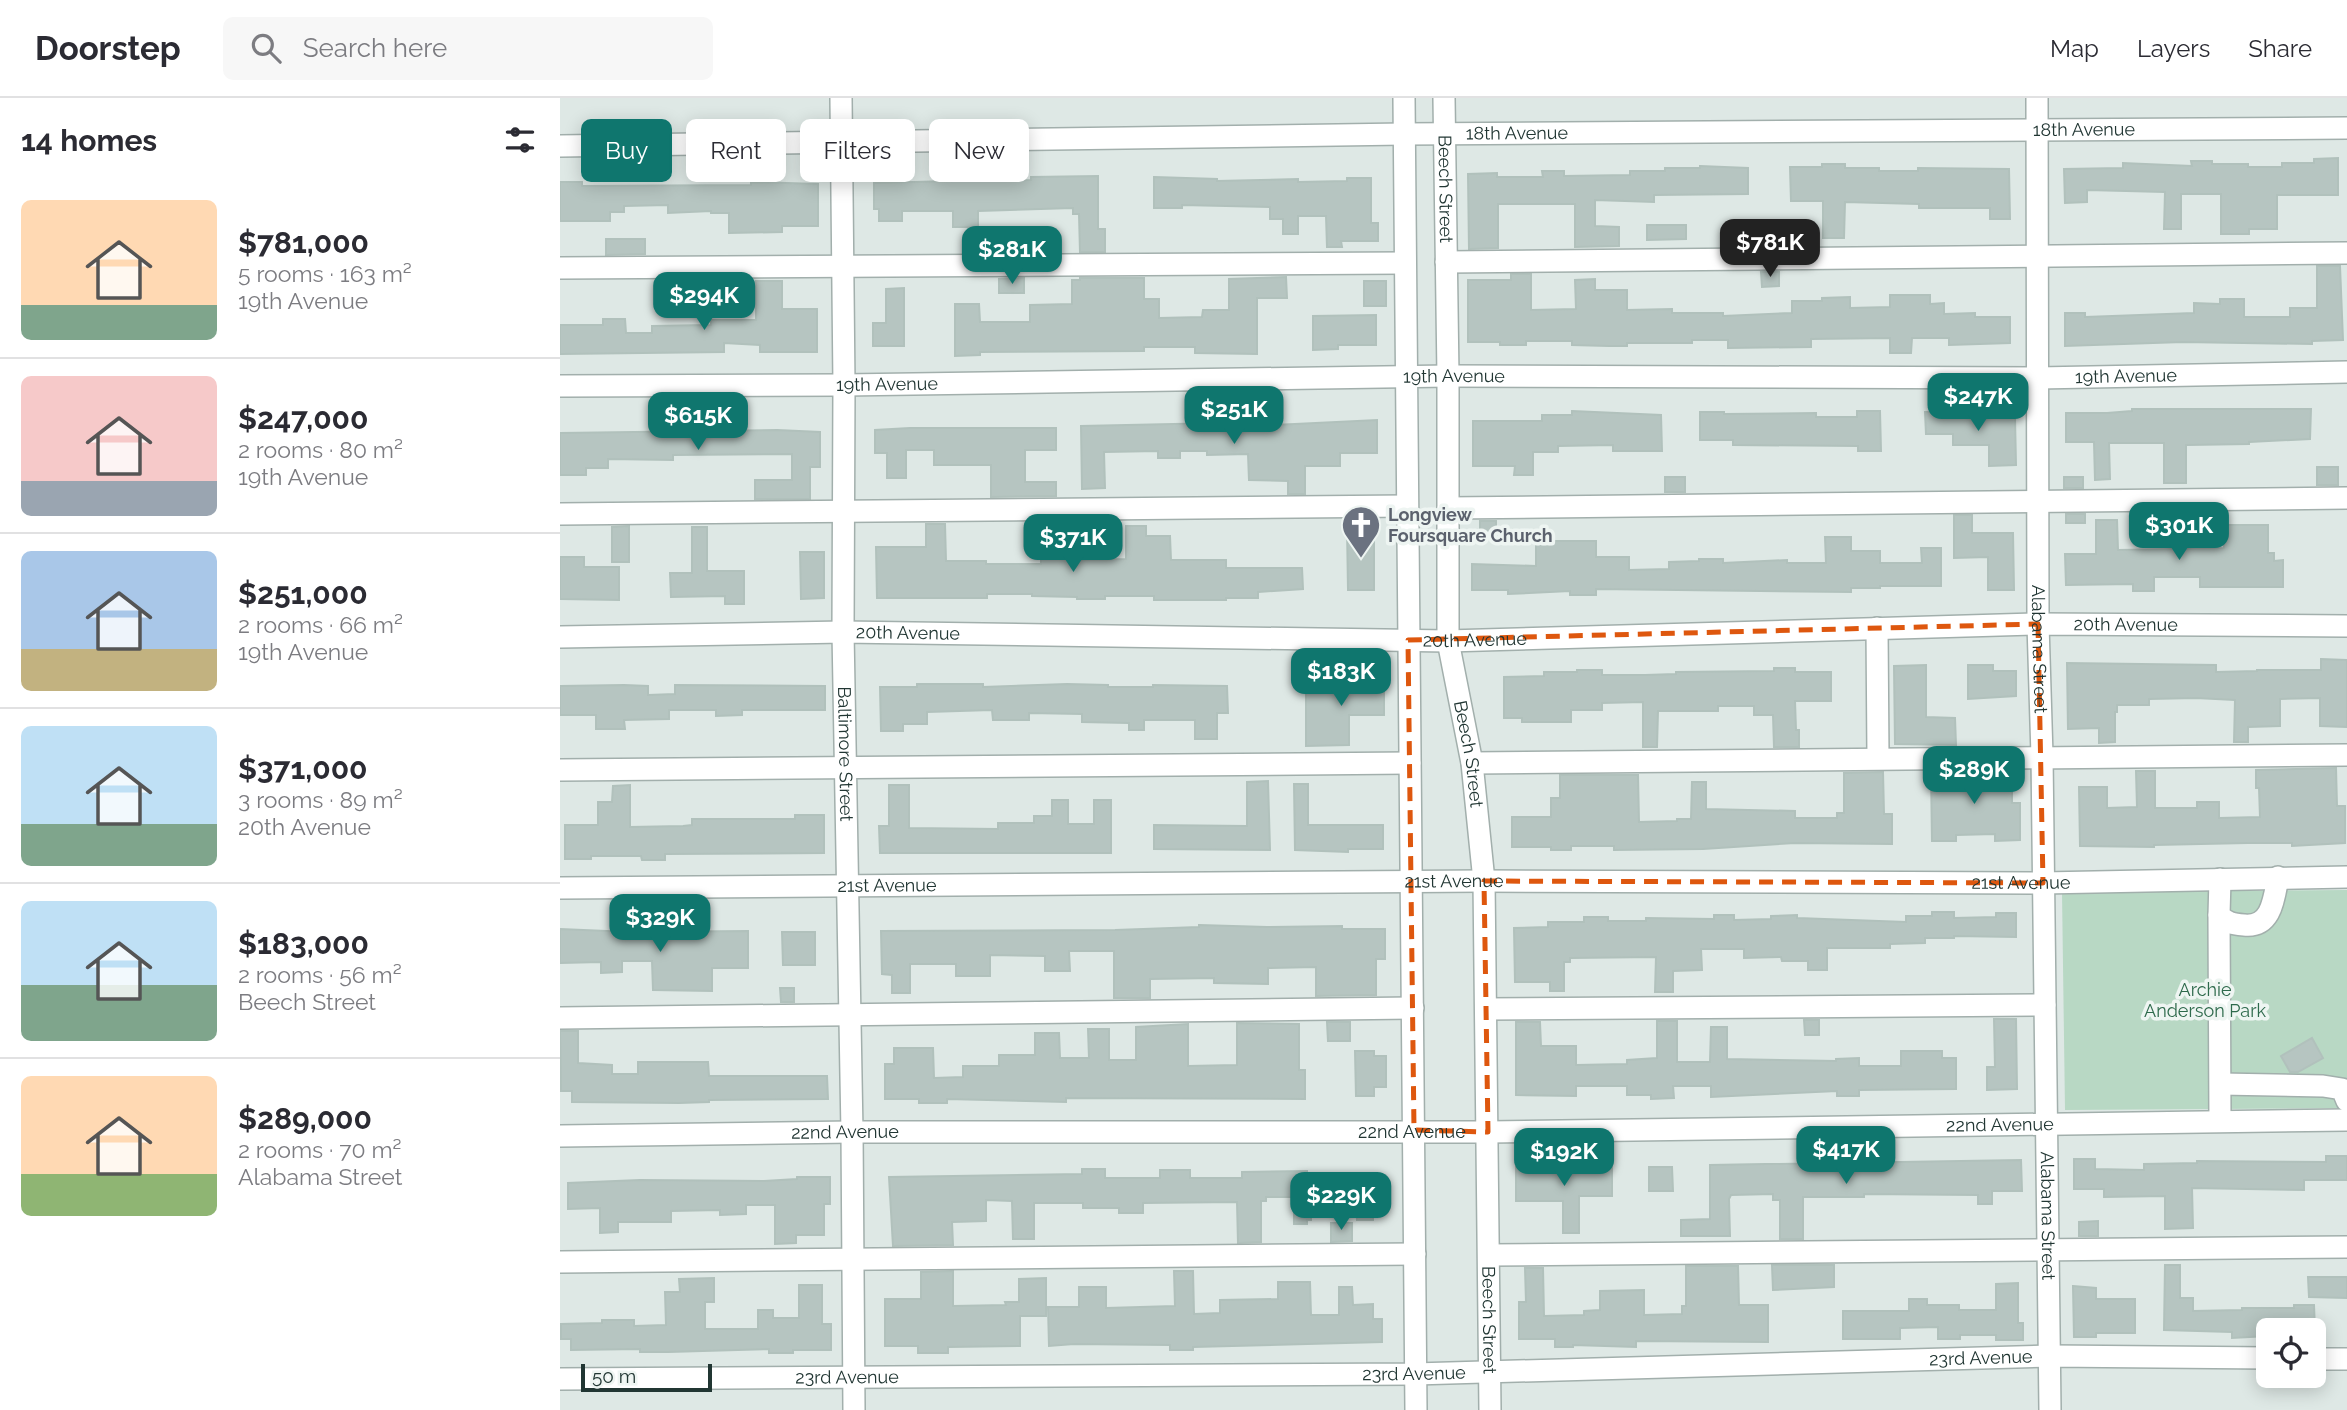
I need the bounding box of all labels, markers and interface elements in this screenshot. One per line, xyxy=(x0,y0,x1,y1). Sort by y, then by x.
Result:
search box xyxy=(223,17,713,80)
text: Doorstep xyxy=(35,29,181,68)
icon: search xyxy=(247,29,285,67)
text: Search here xyxy=(303,33,447,63)
text: Map xyxy=(2050,34,2099,63)
text: Layers xyxy=(2137,34,2210,63)
text: Share xyxy=(2248,34,2312,63)
street label: 18th Avenue xyxy=(2033,118,2135,140)
chip: Buy xyxy=(581,119,672,182)
chip: Rent xyxy=(686,119,786,182)
chip: Filters xyxy=(800,119,915,182)
chip: New xyxy=(929,119,1029,182)
icon: filters xyxy=(501,121,539,159)
street label: 18th Avenue xyxy=(1466,122,1568,144)
text: 14 homes xyxy=(21,123,157,158)
street label: Beech Street xyxy=(1435,135,1457,243)
pin: $781K xyxy=(1721,220,1819,279)
text: $781,000 xyxy=(238,225,369,260)
pin: $281K xyxy=(963,226,1061,286)
icon: home xyxy=(77,228,161,312)
text: $781K xyxy=(1736,228,1804,255)
text: $281K xyxy=(978,235,1046,262)
text: 5 rooms · 163 m² xyxy=(238,260,412,287)
pin: $294K xyxy=(655,272,753,332)
text: $294K xyxy=(669,281,739,308)
text: 19th Avenue xyxy=(238,287,368,314)
street label: 19th Avenue xyxy=(2075,364,2178,387)
street label: 19th Avenue xyxy=(1403,365,1505,387)
street label: 19th Avenue xyxy=(836,373,939,395)
pin: $247K xyxy=(1929,374,2027,433)
text: $247K xyxy=(1944,382,2012,409)
pin: $251K xyxy=(1185,386,1283,446)
pin: $615K xyxy=(649,392,747,452)
text: $251K xyxy=(1200,395,1268,422)
text: $247,000 xyxy=(238,401,368,436)
text: $615K xyxy=(664,401,732,428)
icon: home xyxy=(77,404,161,488)
text: 2 rooms · 80 m² xyxy=(238,436,403,463)
text: 19th Avenue xyxy=(238,463,368,490)
pin: $301K xyxy=(2130,503,2228,562)
church icon: Longview Foursquare Church xyxy=(1340,504,1382,559)
place label: Longview Foursquare Church xyxy=(1388,504,1553,546)
text: $301K xyxy=(2145,511,2213,538)
pin: $371K xyxy=(1024,514,1122,574)
text: $371K xyxy=(1040,523,1106,550)
text: $251,000 xyxy=(238,576,368,611)
icon: home xyxy=(77,579,161,663)
street label: Alabama Street xyxy=(2028,585,2052,714)
text: 2 rooms · 66 m² xyxy=(238,611,403,638)
street label: 20th Avenue xyxy=(2073,613,2178,635)
street label: 20th Avenue xyxy=(856,621,961,644)
street label: 20th Avenue xyxy=(1423,628,1528,651)
text: 19th Avenue xyxy=(238,638,368,665)
pin: $183K xyxy=(1292,648,1390,708)
text: $183K xyxy=(1307,657,1375,684)
street label: Baltimore Street xyxy=(834,686,857,822)
street label: Beech Street xyxy=(1450,699,1487,808)
pin: $289K xyxy=(1925,746,2023,806)
text: $371,000 xyxy=(238,751,367,786)
icon: home xyxy=(77,754,161,838)
text: $289K xyxy=(1939,755,2009,782)
text: 3 rooms · 89 m² xyxy=(238,786,403,813)
text: 20th Avenue xyxy=(238,813,371,840)
street label: 21st Avenue xyxy=(1404,870,1504,892)
street label: 21st Avenue xyxy=(1971,871,2071,893)
street label: 21st Avenue xyxy=(837,874,937,896)
pin: $329K xyxy=(611,894,709,954)
text: $329K xyxy=(625,903,695,930)
text: $183,000 xyxy=(238,926,369,961)
icon: home xyxy=(77,929,161,1013)
text: 2 rooms · 56 m² xyxy=(238,961,402,988)
park label: Archie Anderson Park xyxy=(2144,979,2266,1021)
text: Beech Street xyxy=(238,988,376,1015)
text: $289,000 xyxy=(238,1101,372,1136)
icon: home xyxy=(77,1104,161,1188)
street label: 22nd Avenue xyxy=(1946,1113,2054,1136)
street label: 22nd Avenue xyxy=(791,1121,899,1143)
street label: 22nd Avenue xyxy=(1358,1121,1466,1142)
pin: $417K xyxy=(1797,1126,1895,1186)
pin: $192K xyxy=(1515,1128,1613,1188)
text: $417K xyxy=(1812,1135,1880,1162)
text: 2 rooms · 70 m² xyxy=(238,1136,401,1163)
text: $192K xyxy=(1530,1137,1598,1164)
street label: Alabama Street xyxy=(2037,1151,2059,1280)
text: Alabama Street xyxy=(238,1163,402,1190)
pin: $229K xyxy=(1292,1172,1390,1232)
text: $229K xyxy=(1306,1181,1376,1208)
street label: Beech Street xyxy=(1478,1266,1501,1374)
map controls xyxy=(2256,1318,2326,1388)
button: locate xyxy=(2256,1318,2326,1388)
street label: 23rd Avenue xyxy=(1929,1346,2033,1369)
scale bar xyxy=(581,1361,712,1393)
street label: 23rd Avenue xyxy=(1362,1362,1466,1384)
text: 50 m xyxy=(592,1365,636,1387)
street label: 23rd Avenue xyxy=(795,1366,899,1388)

